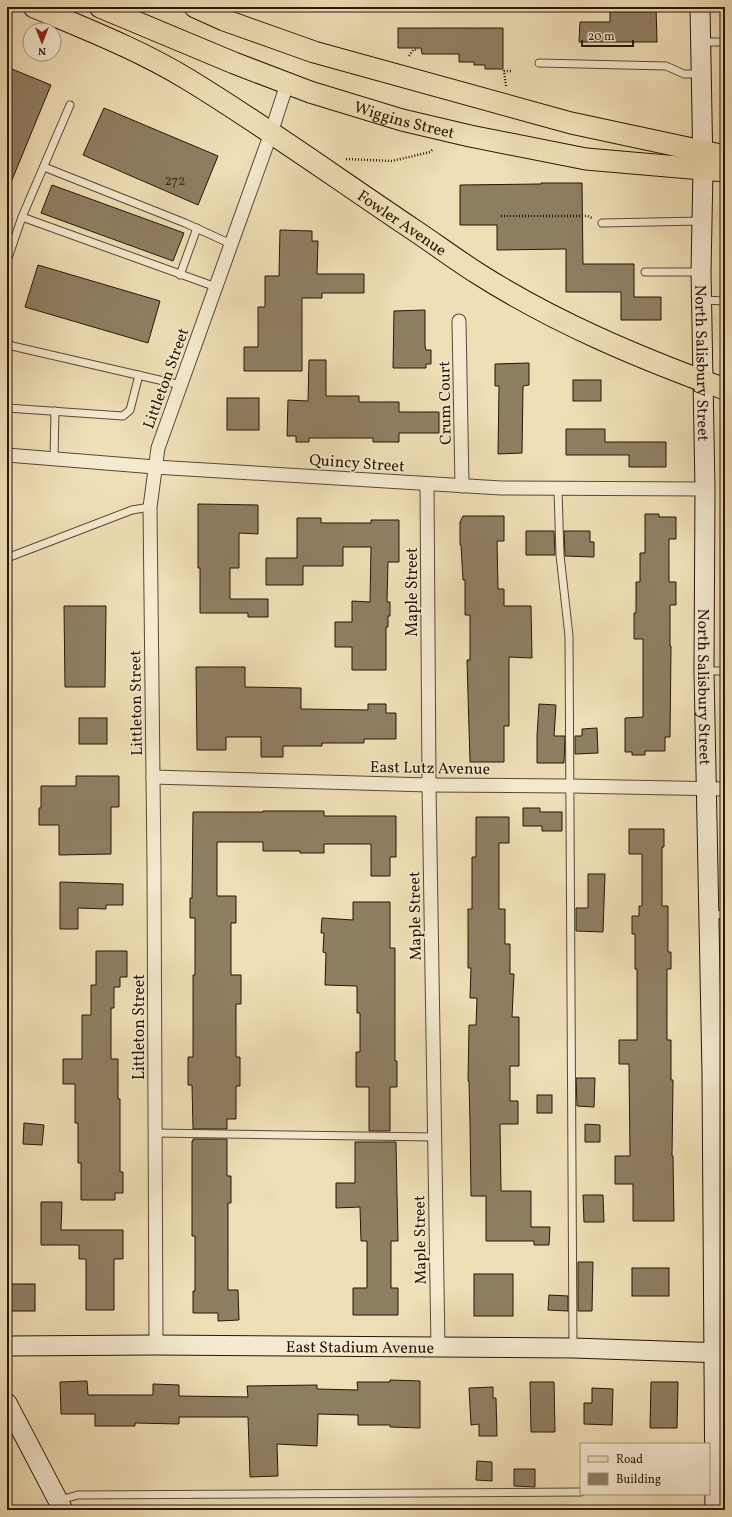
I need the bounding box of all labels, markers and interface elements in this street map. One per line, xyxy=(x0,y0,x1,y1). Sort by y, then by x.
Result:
north arrow xyxy=(22,22,62,62)
scale bar xyxy=(582,22,633,48)
text: 20 m xyxy=(588,29,615,45)
text: N xyxy=(38,43,46,58)
street label: Wiggins Street xyxy=(351,97,457,145)
house number: 272 xyxy=(164,172,186,191)
street label: Fowler Avenue xyxy=(352,186,450,262)
street label: North Salisbury Street xyxy=(688,284,713,442)
street label: Littleton Street xyxy=(138,325,195,432)
street label: Crum Court xyxy=(434,360,458,445)
street label: Quincy Street xyxy=(308,450,406,478)
street label: Maple Street xyxy=(402,547,424,637)
street label: North Salisbury Street xyxy=(691,608,715,766)
street label: Littleton Street xyxy=(125,649,149,756)
street label: East Lutz Avenue xyxy=(370,757,490,781)
street label: Maple Street xyxy=(404,871,428,961)
street label: Littleton Street xyxy=(129,974,151,1080)
street label: Maple Street xyxy=(409,1195,433,1285)
street label: East Stadium Avenue xyxy=(286,1337,434,1360)
legend xyxy=(580,1443,710,1495)
text: Road xyxy=(616,1452,643,1468)
text: Building xyxy=(616,1472,661,1488)

